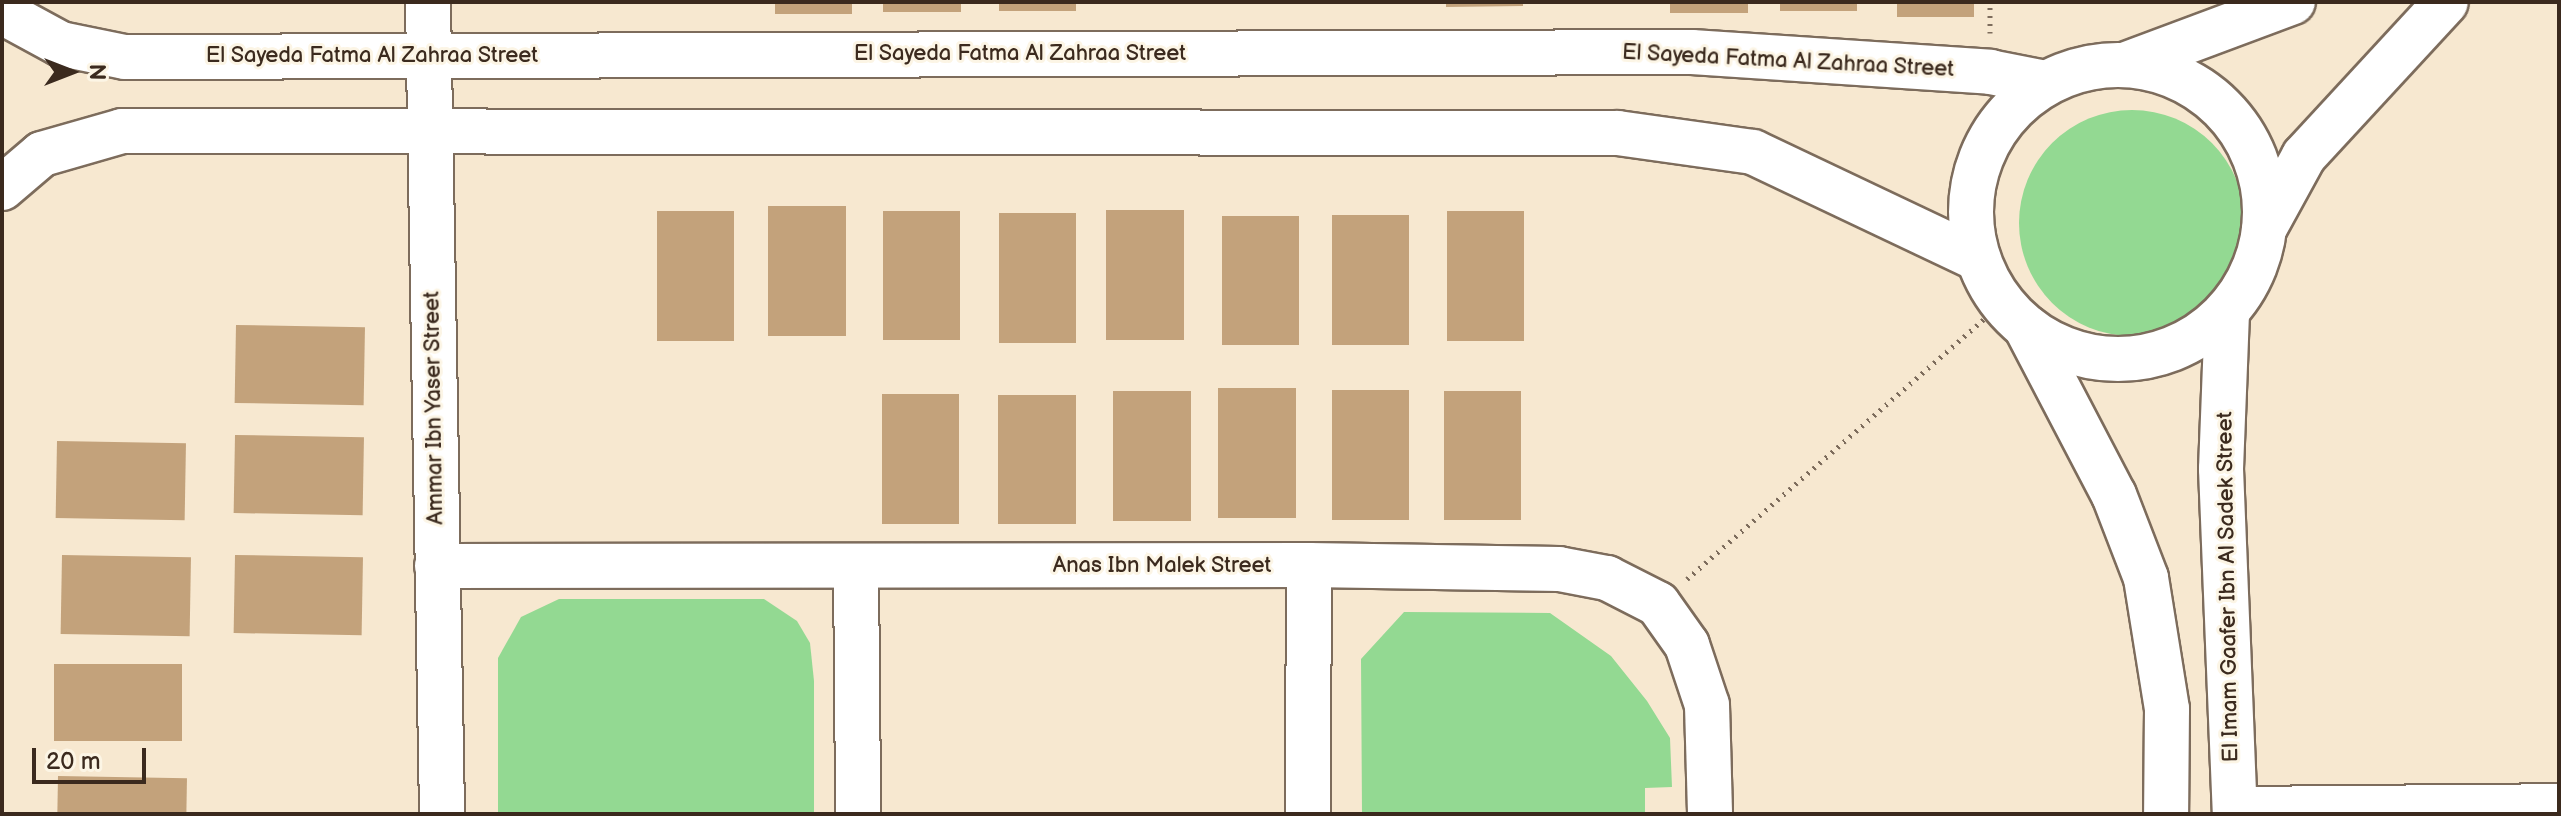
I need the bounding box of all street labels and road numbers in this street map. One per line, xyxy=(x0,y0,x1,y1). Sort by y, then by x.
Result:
street label: El Sayeda Fatma Al Zahraa Street xyxy=(1621,39,1955,83)
street label: El Sayeda Fatma Al Zahraa Street xyxy=(853,41,1187,67)
street label: El Sayeda Fatma Al Zahraa Street xyxy=(205,43,539,69)
street label: Ammar Ibn Yaser Street xyxy=(419,290,449,526)
street label: El Imam Gaafer Ibn Al Sadek Street xyxy=(2212,411,2244,763)
street label: Anas Ibn Malek Street xyxy=(1052,553,1272,579)

